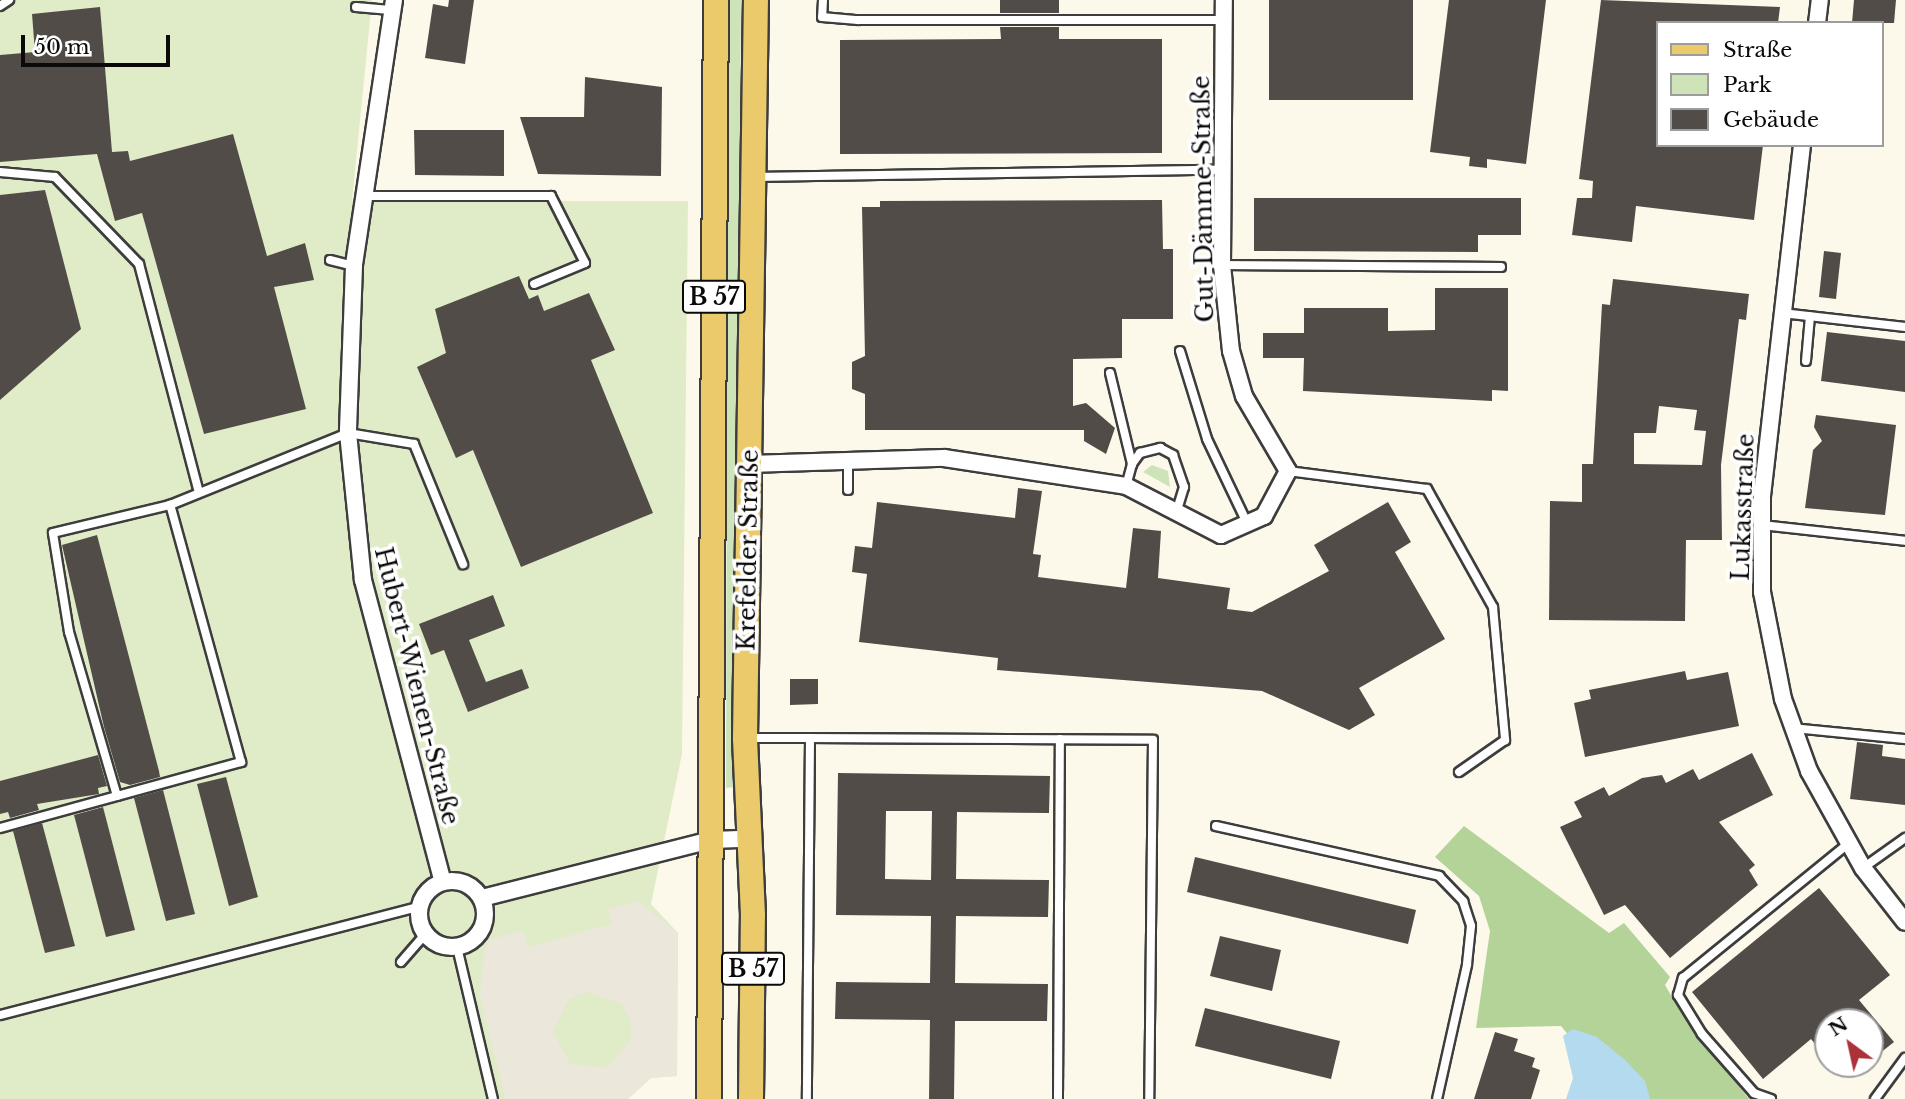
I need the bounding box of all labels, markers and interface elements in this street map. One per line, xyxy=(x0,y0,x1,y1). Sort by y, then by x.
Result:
scale bar xyxy=(24,21,173,65)
legend xyxy=(1657,21,1884,147)
text: 50 m xyxy=(34,34,89,60)
text: Straße xyxy=(1723,37,1792,63)
text: Park xyxy=(1723,72,1772,98)
street label: Gut-Dämme-Straße xyxy=(1186,75,1220,323)
text: Gebäude xyxy=(1723,107,1819,133)
road number: B 57 xyxy=(681,278,747,316)
street label: Lukasstraße xyxy=(1726,433,1760,581)
street label: Krefelder Straße xyxy=(732,449,764,651)
street label: Hubert-Wienen-Straße xyxy=(369,544,465,828)
road number: B 57 xyxy=(720,950,786,988)
north arrow xyxy=(1814,1008,1884,1078)
text: N xyxy=(1825,1012,1852,1041)

